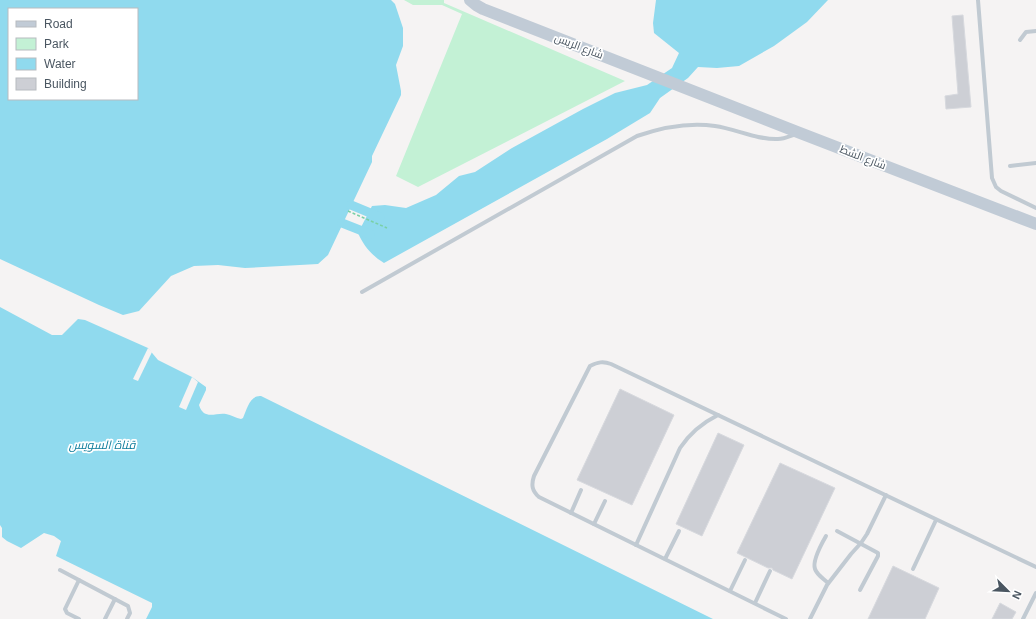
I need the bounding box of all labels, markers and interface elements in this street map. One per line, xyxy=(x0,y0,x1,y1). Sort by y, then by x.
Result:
legend xyxy=(8,8,138,100)
text: Road xyxy=(44,17,73,31)
street label: شارع الريس xyxy=(552,31,605,63)
text: Park xyxy=(44,37,70,51)
text: Water xyxy=(44,57,76,71)
text: Building xyxy=(44,77,87,91)
street label: شارع الشط xyxy=(837,143,888,173)
water label: قناة السويس xyxy=(69,438,136,452)
north arrow xyxy=(988,571,1028,611)
text: N xyxy=(1010,589,1024,601)

